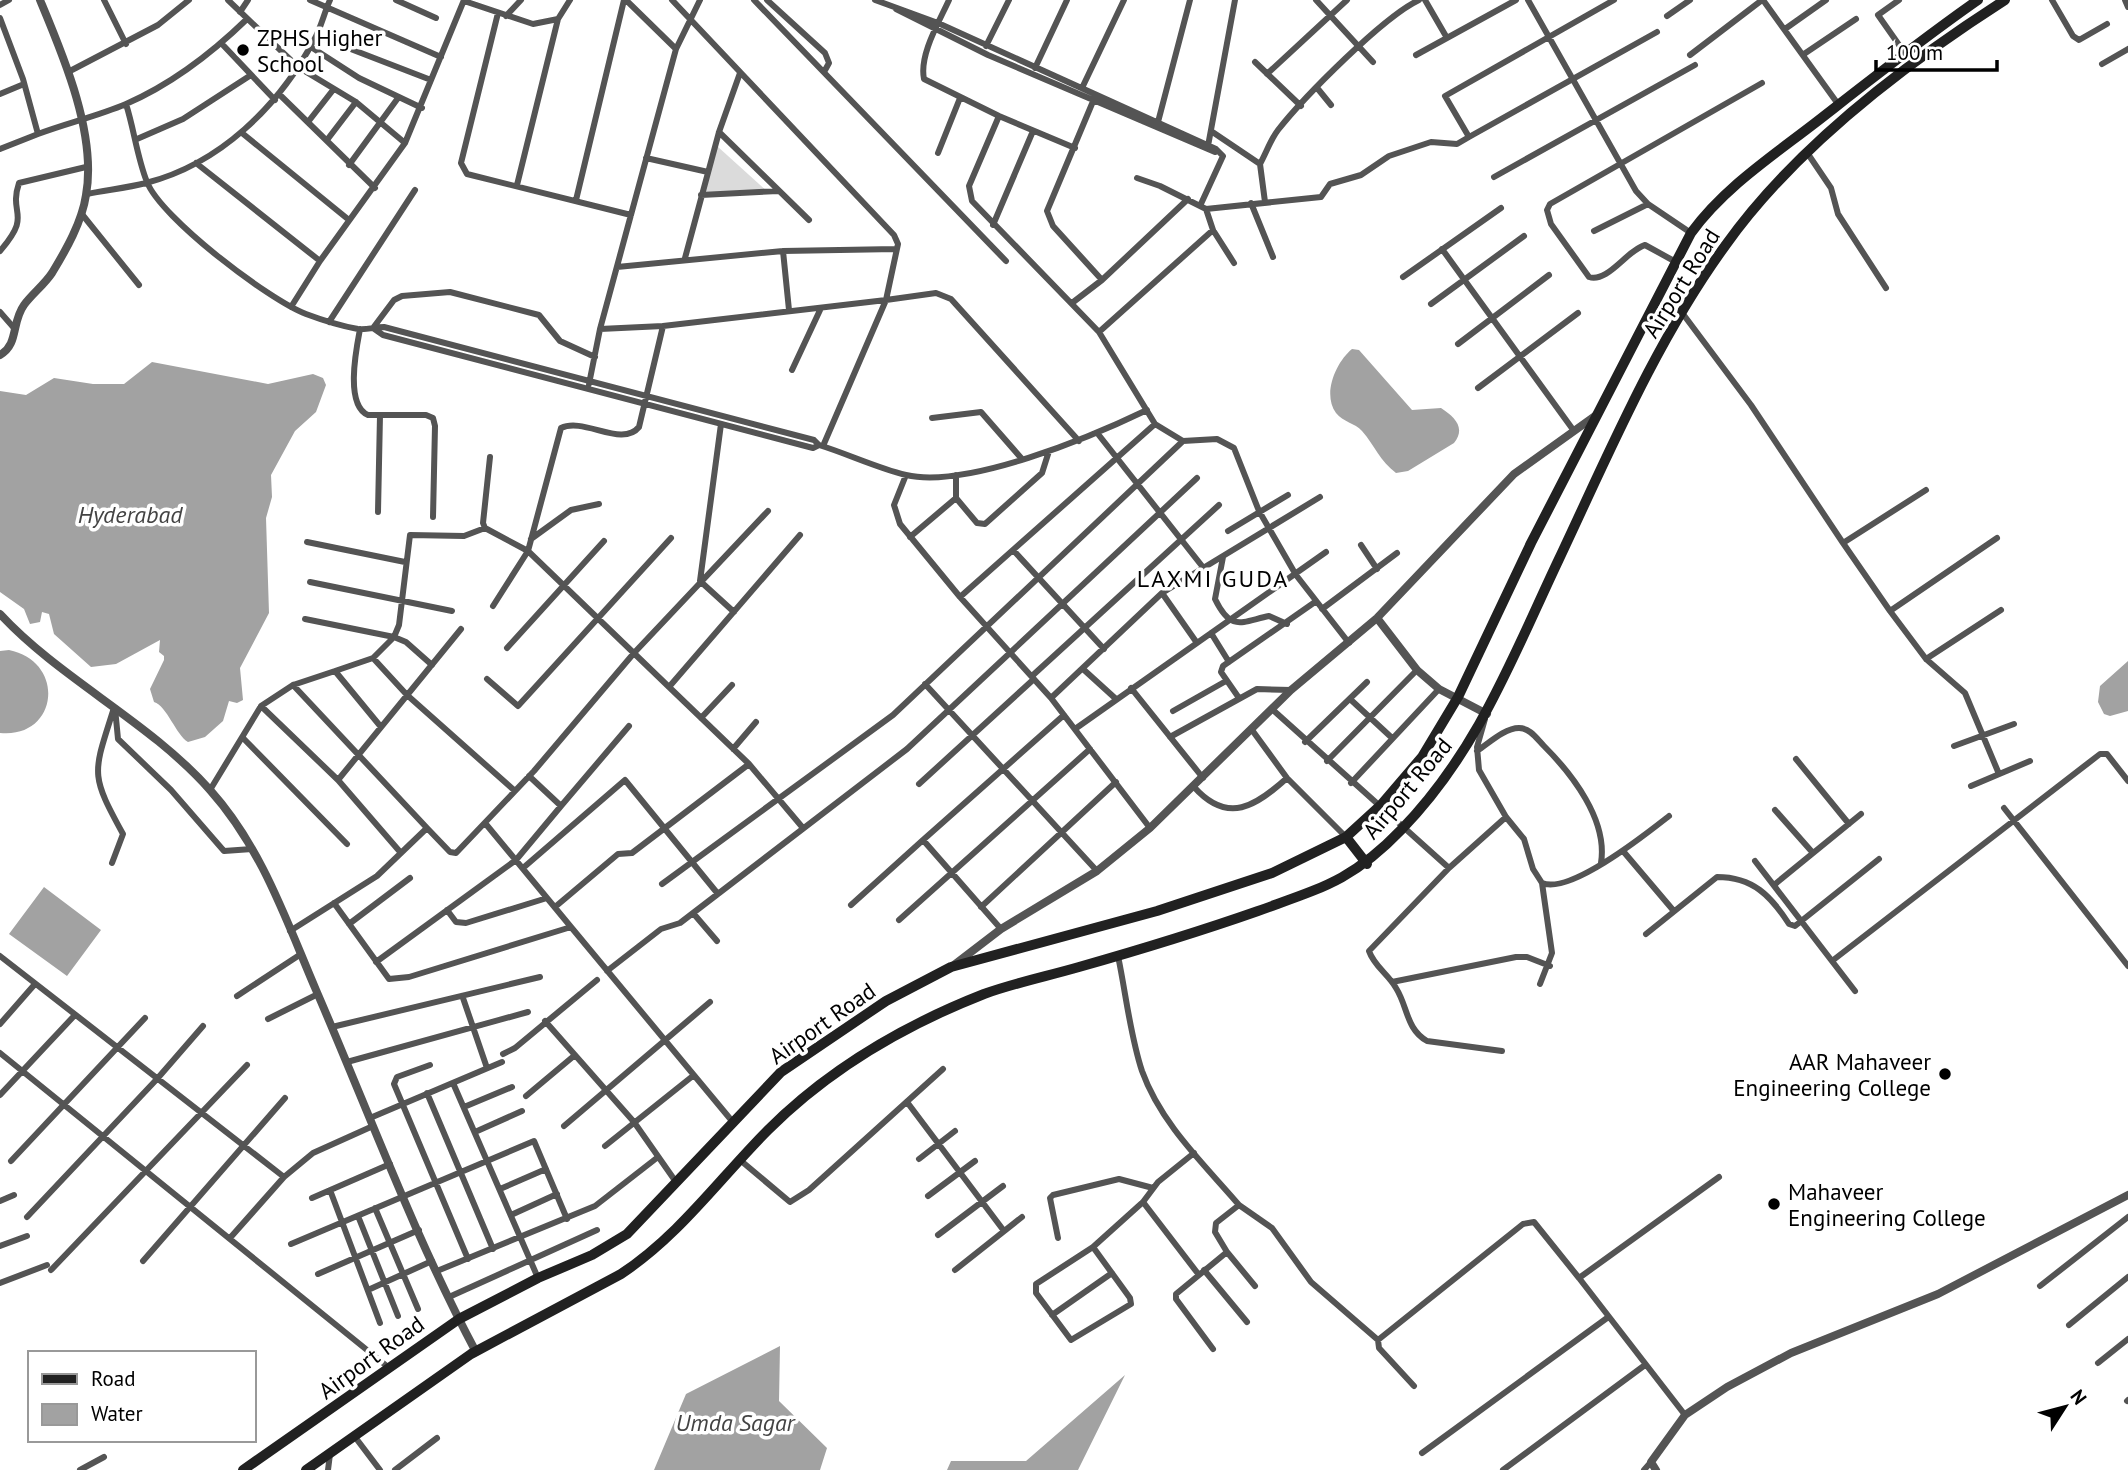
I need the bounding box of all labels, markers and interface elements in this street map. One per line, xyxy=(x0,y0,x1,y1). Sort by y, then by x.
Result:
place label: ZPHS Higher School xyxy=(257,23,382,78)
scale bar xyxy=(1876,28,1997,72)
text: 100 m xyxy=(1886,39,1943,66)
marker: ZPHS Higher School xyxy=(235,42,251,58)
street label: Airport Road xyxy=(1636,223,1726,343)
water label: Hyderabad xyxy=(78,499,183,530)
district label: LAXMI GUDA xyxy=(1137,563,1289,594)
street label: Airport Road xyxy=(1356,731,1458,845)
street label: Airport Road xyxy=(763,976,881,1070)
place label: AAR Mahaveer Engineering College xyxy=(1733,1047,1931,1102)
marker: AAR Mahaveer Engineering College xyxy=(1937,1066,1953,1082)
place label: Mahaveer Engineering College xyxy=(1788,1177,1986,1232)
marker: Mahaveer Engineering College xyxy=(1766,1196,1782,1212)
street label: Airport Road xyxy=(313,1309,429,1405)
legend xyxy=(28,1351,256,1442)
text: Road xyxy=(91,1365,135,1392)
north arrow xyxy=(2030,1372,2100,1442)
text: N xyxy=(2065,1385,2092,1409)
text: Water xyxy=(91,1400,143,1427)
water label: Umda Sagar xyxy=(676,1407,797,1438)

